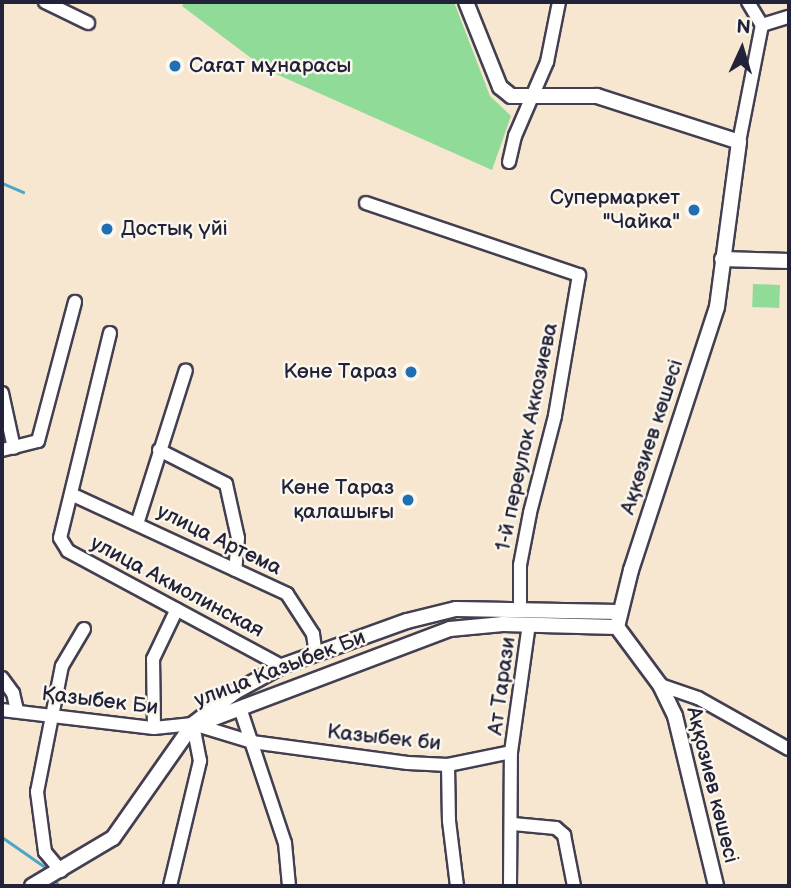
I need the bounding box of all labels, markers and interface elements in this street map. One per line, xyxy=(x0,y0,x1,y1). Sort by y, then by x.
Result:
north arrow xyxy=(707,14,777,84)
text: N xyxy=(736,16,751,40)
place label: Сағат мұнарасы xyxy=(189,53,351,79)
marker: Сағат мұнарасы xyxy=(167,58,183,74)
place label: Супермаркет "Чайка" xyxy=(550,185,680,235)
marker: Супермаркет "Чайка" xyxy=(686,202,702,218)
place label: Достық үйі xyxy=(121,216,228,242)
marker: Достық үйі xyxy=(99,221,115,237)
street label: 1-й переулок Аккозиева xyxy=(490,321,564,553)
street label: Ақкөзиев көшесі xyxy=(615,356,689,518)
place label: Көне Тараз xyxy=(284,359,397,385)
marker: Көне Тараз xyxy=(403,364,419,380)
place label: Көне Тараз қалашығы xyxy=(281,475,394,525)
marker: Көне Тараз қалашығы xyxy=(400,492,416,508)
street label: улица Артема xyxy=(153,499,285,581)
street label: улица Акмолинская xyxy=(86,531,268,643)
street label: улица Казыбек Би xyxy=(191,625,369,713)
street label: Ат Тарази xyxy=(483,635,521,737)
street label: Қазыбек Би xyxy=(40,681,160,721)
street label: Аққозиев көшесі xyxy=(680,704,744,866)
street label: Казыбек би xyxy=(326,719,442,757)

